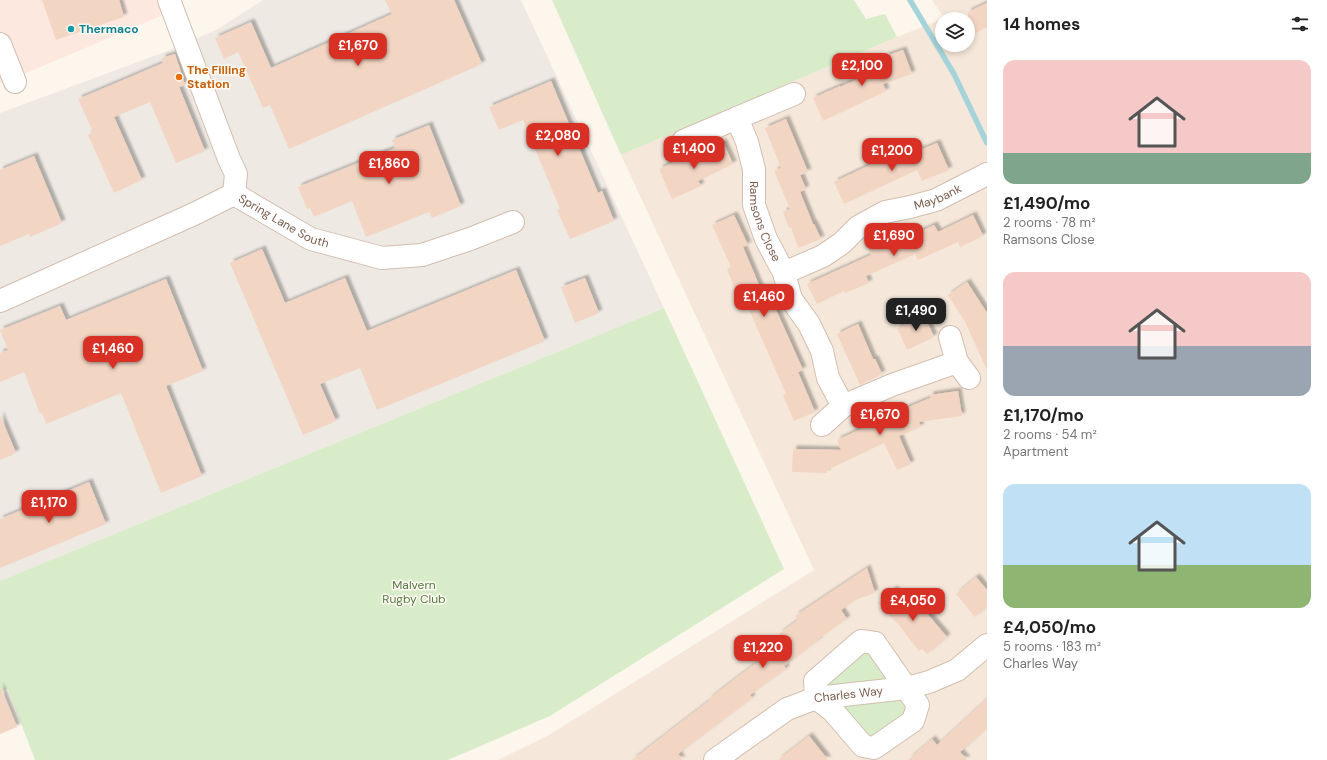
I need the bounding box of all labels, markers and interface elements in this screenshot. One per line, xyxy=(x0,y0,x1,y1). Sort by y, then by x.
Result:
map controls xyxy=(935,12,975,52)
button: layers xyxy=(935,12,975,52)
text: 14 homes xyxy=(1003,13,1080,35)
icon: filters xyxy=(1289,13,1311,35)
place label: Thermaco xyxy=(79,21,139,37)
marker: Thermaco xyxy=(66,24,76,34)
pin: £1,670 xyxy=(325,33,391,67)
text: £1,670 xyxy=(338,37,378,54)
pin: £2,100 xyxy=(829,53,895,87)
text: £2,100 xyxy=(841,57,883,74)
place label: The Filling Station xyxy=(187,62,246,92)
marker: The Filling Station xyxy=(174,72,184,82)
icon: home xyxy=(1121,86,1193,158)
pin: £2,080 xyxy=(525,123,591,157)
text: £2,080 xyxy=(535,127,581,144)
pin: £1,400 xyxy=(661,136,727,170)
pin: £1,200 xyxy=(859,138,925,172)
text: £1,400 xyxy=(673,140,715,157)
text: £1,200 xyxy=(871,142,913,159)
pin: £1,860 xyxy=(356,151,422,185)
text: £1,860 xyxy=(368,155,410,172)
street label: Maybank xyxy=(912,180,964,214)
street label: Ramsons Close xyxy=(746,181,785,265)
street label: Spring Lane South xyxy=(236,190,331,251)
text: £1,490/mo xyxy=(1003,192,1090,214)
text: 2 rooms · 78 m² xyxy=(1003,214,1095,231)
pin: £1,690 xyxy=(861,223,927,257)
text: £1,690 xyxy=(873,227,915,244)
text: Ramsons Close xyxy=(1003,231,1095,248)
pin: £1,460 xyxy=(731,284,797,318)
text: £1,460 xyxy=(743,288,785,305)
pin: £1,490 xyxy=(883,298,949,332)
icon: home xyxy=(1121,298,1193,370)
text: £1,490 xyxy=(895,302,937,319)
pin: £1,460 xyxy=(80,336,146,370)
text: £1,460 xyxy=(92,340,134,357)
pin: £1,670 xyxy=(847,402,913,436)
text: £1,170/mo xyxy=(1003,404,1084,426)
text: £1,670 xyxy=(860,406,900,423)
text: 2 rooms · 54 m² xyxy=(1003,426,1097,443)
text: Apartment xyxy=(1003,443,1068,460)
pin: £1,170 xyxy=(16,490,82,524)
text: £1,170 xyxy=(31,494,67,511)
icon: home xyxy=(1121,510,1193,582)
park label: Malvern Rugby Club xyxy=(382,577,446,607)
pin: £4,050 xyxy=(880,588,946,622)
text: £4,050 xyxy=(890,592,936,609)
text: £4,050/mo xyxy=(1003,616,1096,638)
pin: £1,220 xyxy=(730,635,796,669)
text: 5 rooms · 183 m² xyxy=(1003,638,1101,655)
text: £1,220 xyxy=(743,639,783,656)
text: Charles Way xyxy=(1003,655,1078,672)
street label: Charles Way xyxy=(813,683,884,706)

